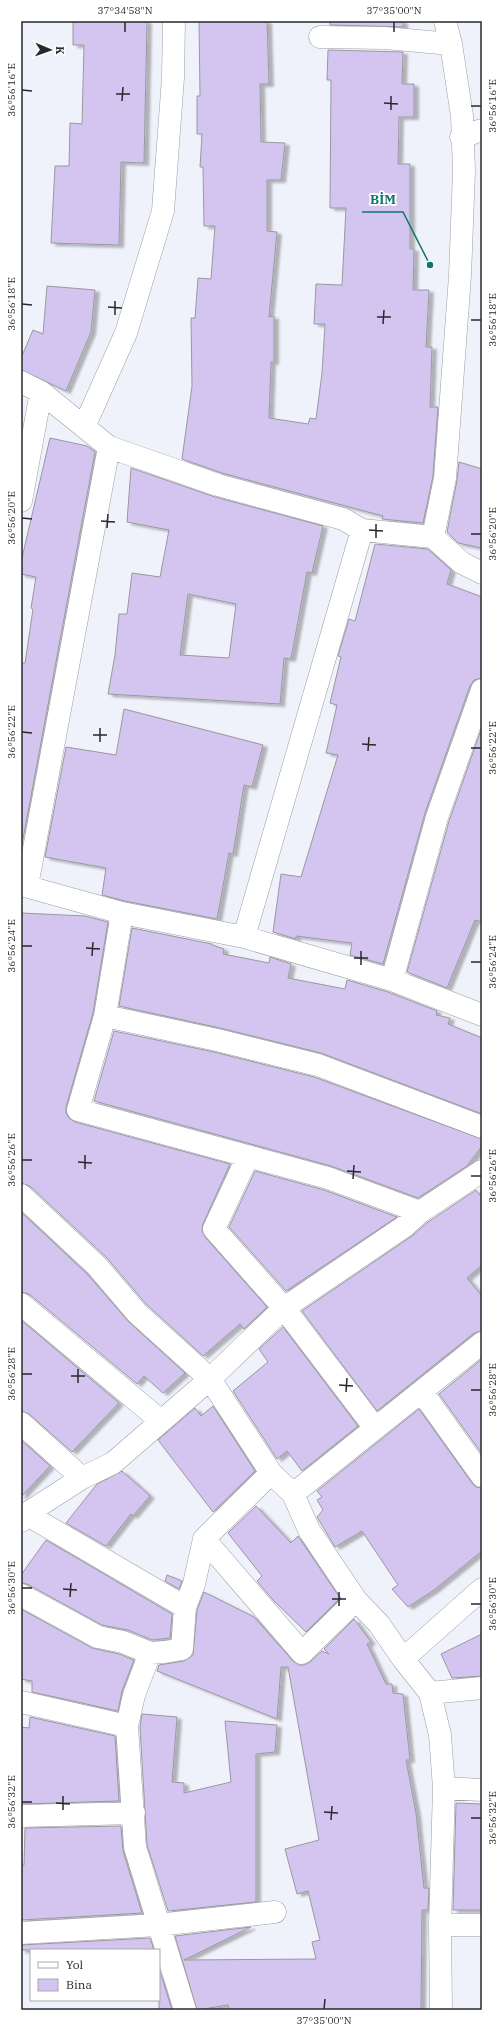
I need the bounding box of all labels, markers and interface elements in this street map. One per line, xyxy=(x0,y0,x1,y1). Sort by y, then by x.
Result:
text: 37°34'58"N xyxy=(98,4,153,17)
text: 37°35'00"N xyxy=(367,4,422,17)
north arrow xyxy=(30,30,70,70)
text: K xyxy=(53,46,67,55)
text: 36°56'16"E xyxy=(5,63,18,117)
text: 36°56'16"E xyxy=(486,79,499,133)
callout: BİM xyxy=(362,187,403,212)
text: BİM xyxy=(370,191,396,208)
text: 36°56'18"E xyxy=(5,277,18,331)
text: 36°56'18"E xyxy=(486,293,499,347)
text: 36°56'20"E xyxy=(5,491,18,545)
text: 36°56'20"E xyxy=(486,507,499,561)
text: 36°56'22"E xyxy=(5,705,18,759)
text: 36°56'22"E xyxy=(486,721,499,775)
text: 36°56'24"E xyxy=(5,919,18,973)
text: 36°56'24"E xyxy=(486,935,499,989)
text: 36°56'26"E xyxy=(5,1133,18,1187)
text: 36°56'26"E xyxy=(486,1149,499,1203)
text: 36°56'28"E xyxy=(5,1347,18,1401)
text: 36°56'28"E xyxy=(486,1363,499,1417)
text: 36°56'30"E xyxy=(5,1561,18,1615)
text: 36°56'30"E xyxy=(486,1577,499,1631)
text: 36°56'32"E xyxy=(5,1775,18,1829)
text: 36°56'32"E xyxy=(486,1791,499,1845)
legend xyxy=(30,1949,160,2001)
text: Yol xyxy=(66,1957,84,1972)
text: Bina xyxy=(66,1977,92,1992)
text: 37°35'00"N xyxy=(297,2014,352,2027)

